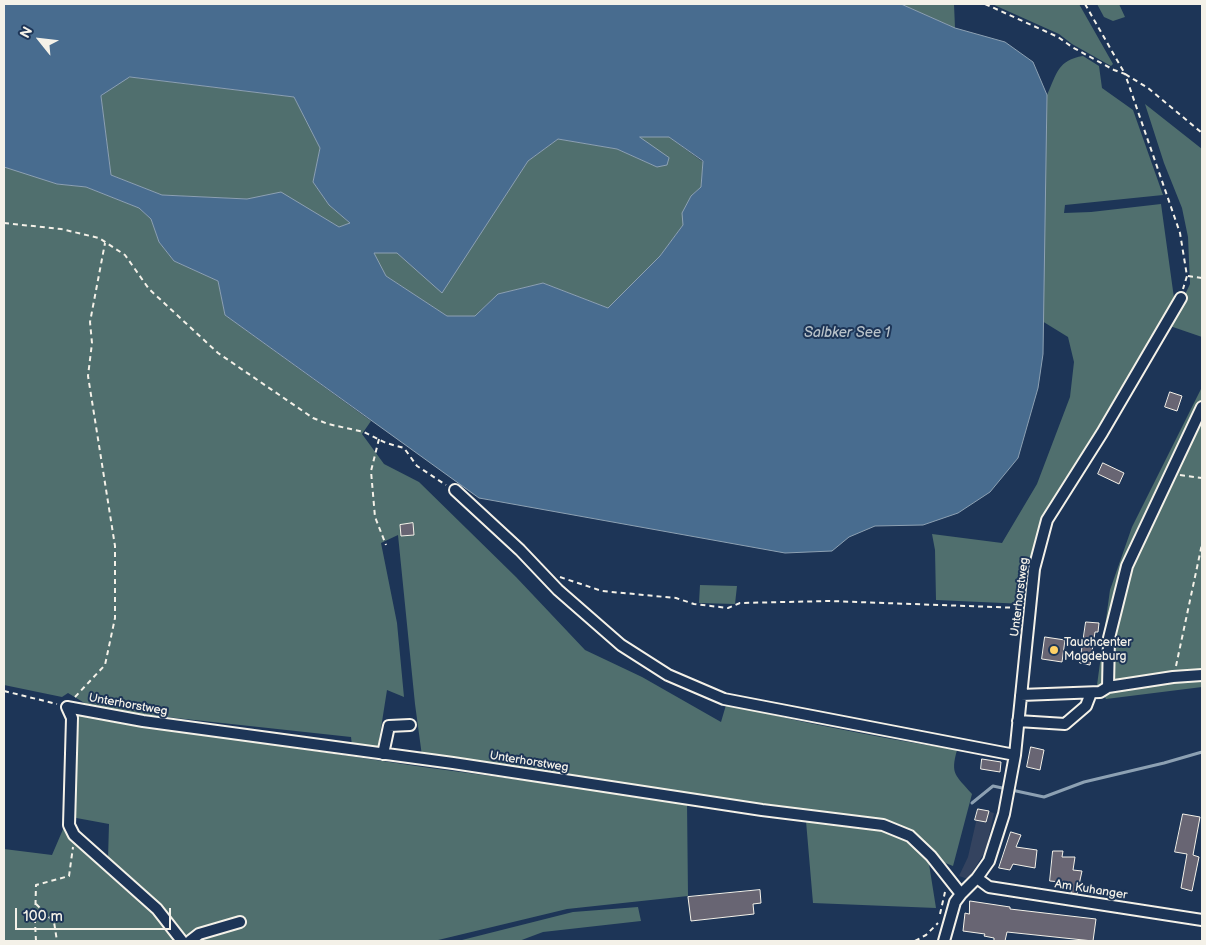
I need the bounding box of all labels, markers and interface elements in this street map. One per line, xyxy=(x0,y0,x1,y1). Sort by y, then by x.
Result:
north arrow xyxy=(15,15,65,65)
text: N xyxy=(16,24,36,41)
water label: Salbker See 1 xyxy=(804,325,890,341)
street label: Unterhorstweg xyxy=(1008,557,1032,637)
place label: Tauchcenter Magdeburg xyxy=(1064,636,1131,664)
marker: Tauchcenter Magdeburg xyxy=(1048,644,1060,656)
street label: Unterhorstweg xyxy=(87,691,169,719)
street label: Unterhorstweg xyxy=(488,749,570,775)
street label: Am Kuhanger xyxy=(1054,877,1128,903)
scale bar xyxy=(18,898,174,930)
text: 100 m xyxy=(23,907,63,926)

